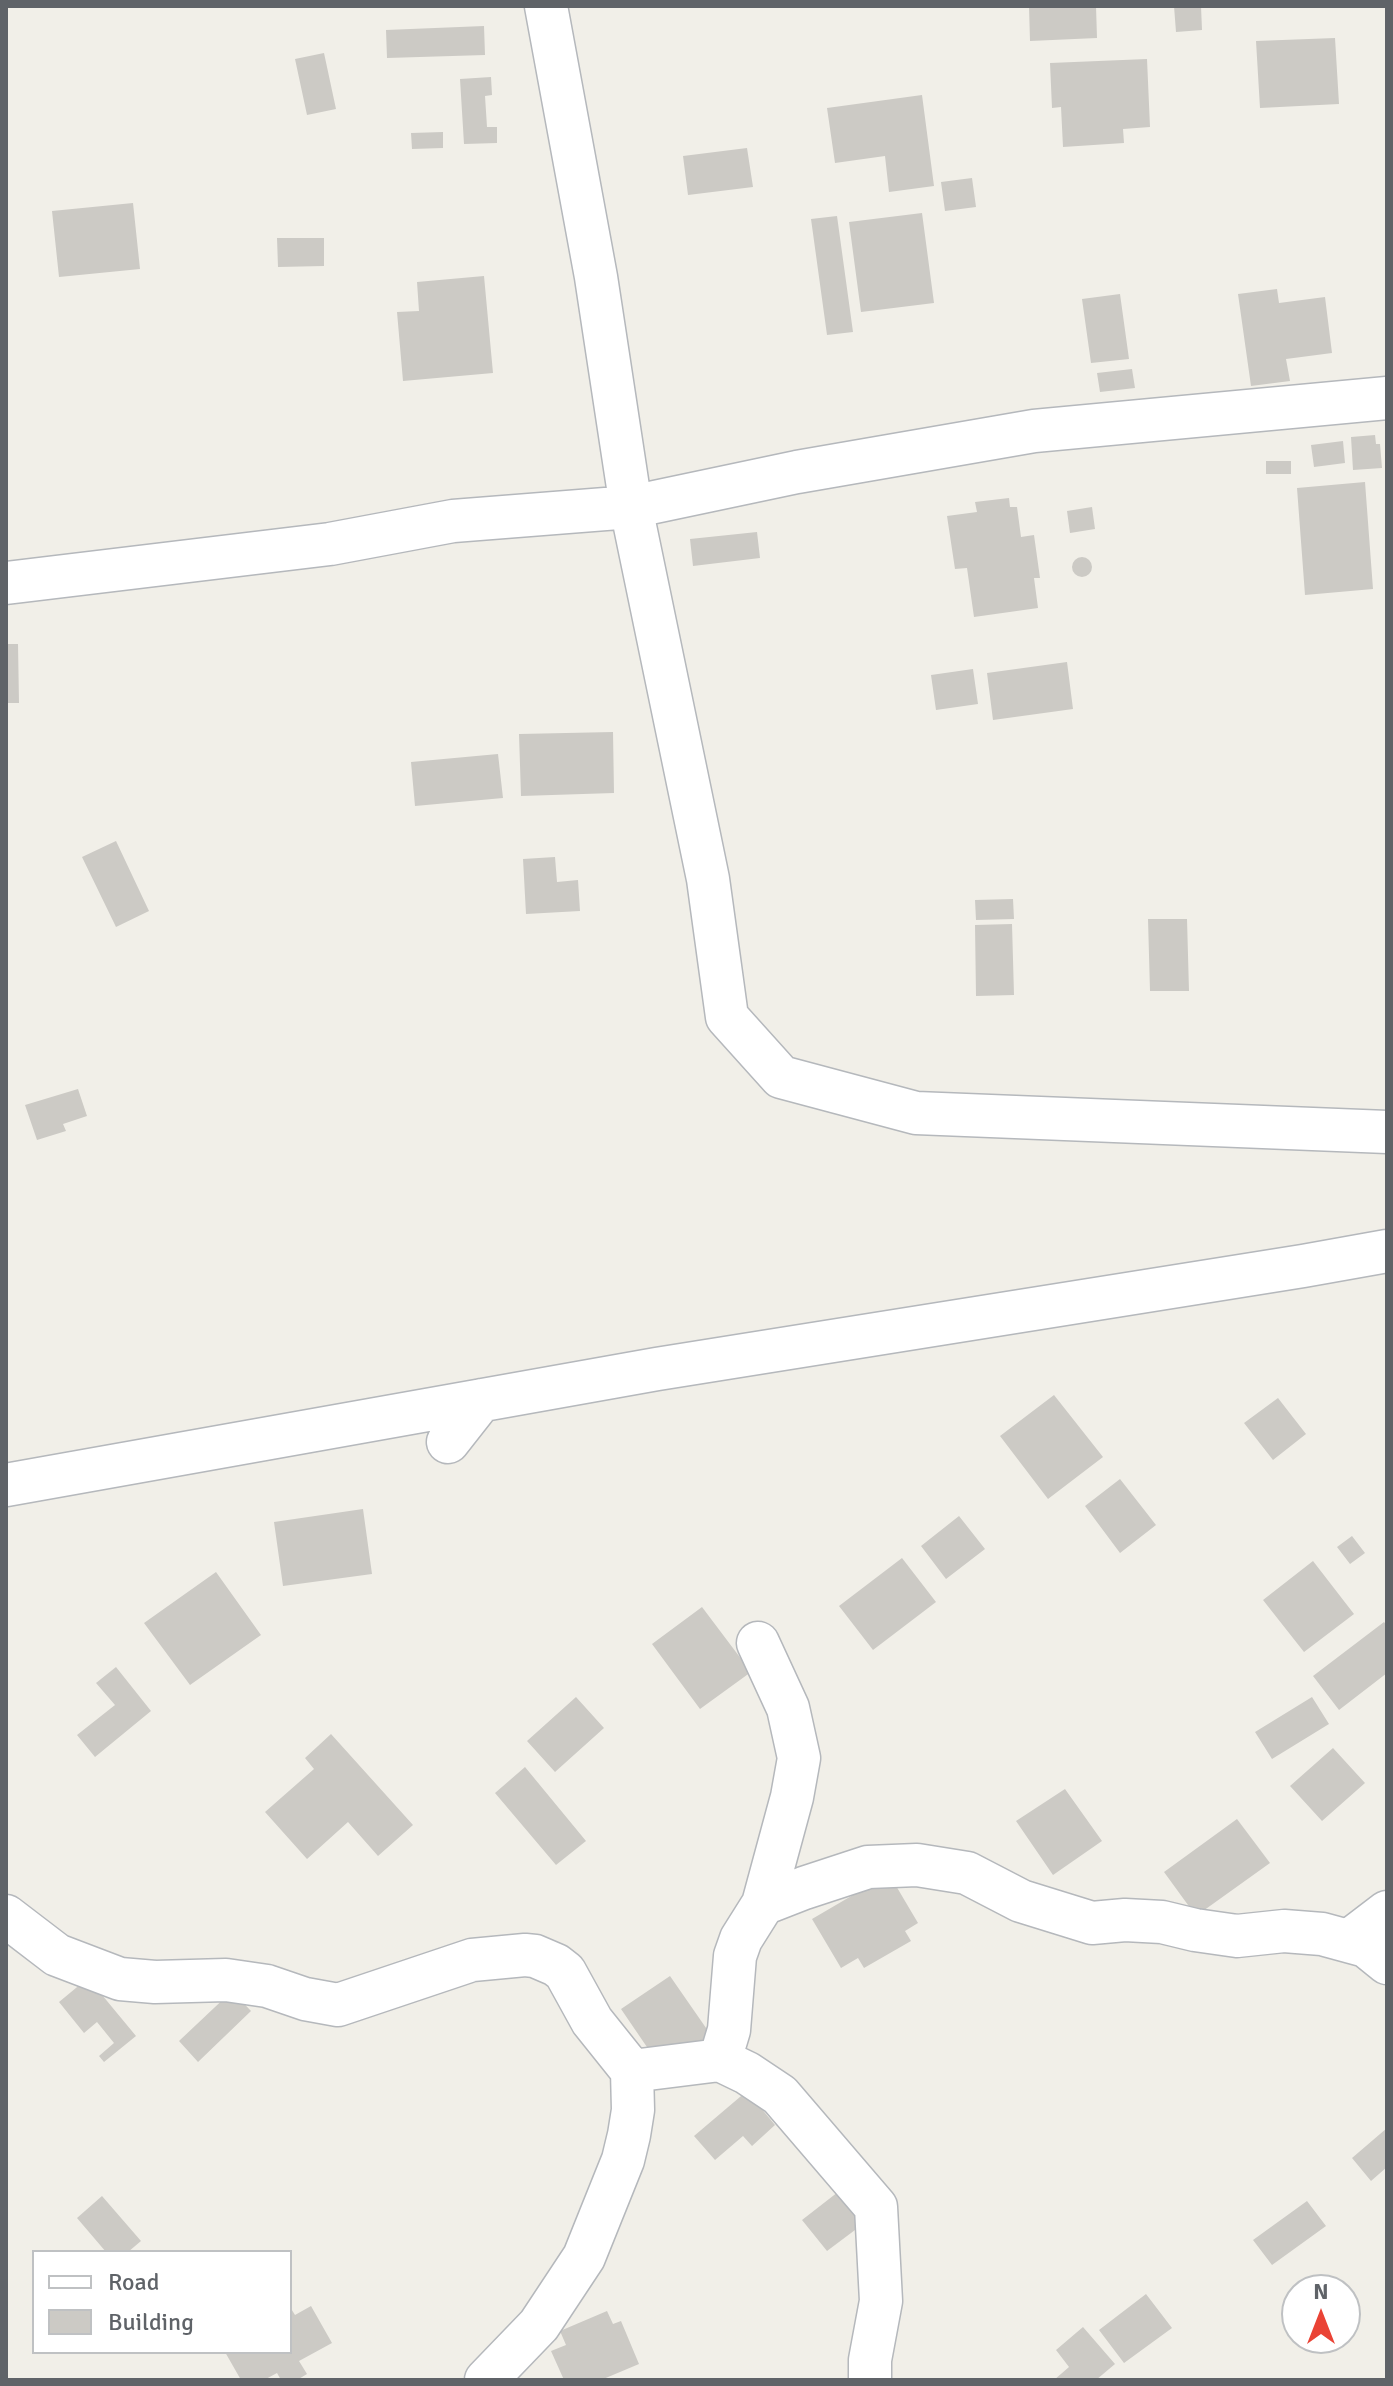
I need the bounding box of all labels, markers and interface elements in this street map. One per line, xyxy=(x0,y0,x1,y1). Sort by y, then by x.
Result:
legend xyxy=(32,2250,292,2354)
text: Road xyxy=(108,2267,159,2297)
north arrow xyxy=(1281,2274,1361,2354)
text: N xyxy=(1313,2278,1329,2305)
text: Building xyxy=(108,2307,194,2337)

